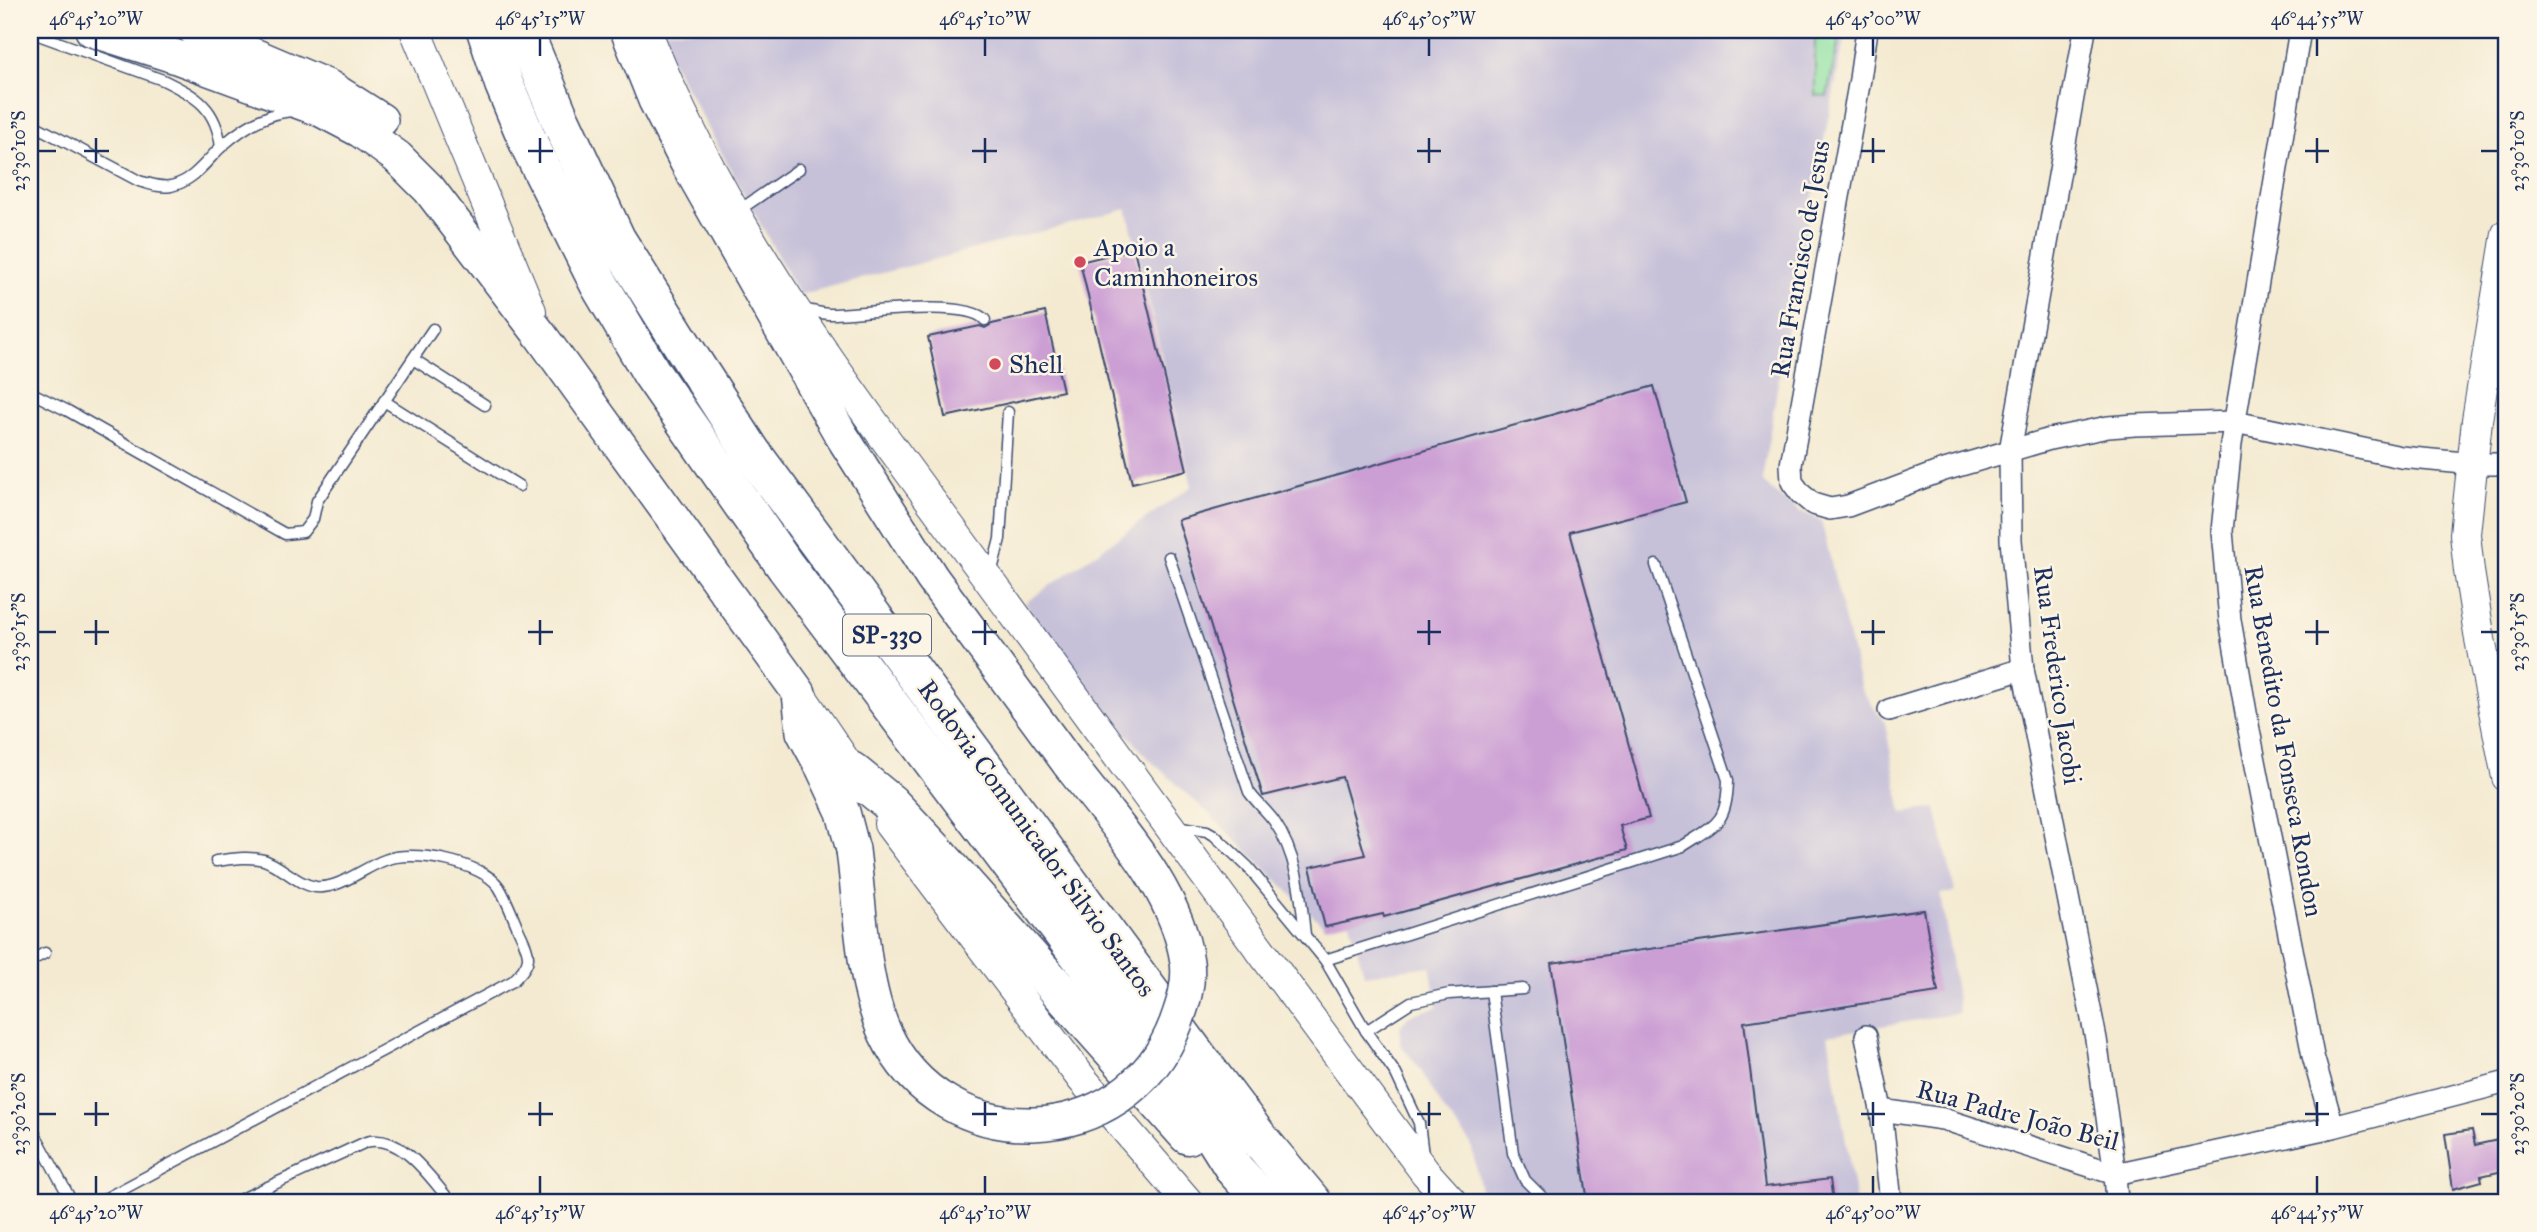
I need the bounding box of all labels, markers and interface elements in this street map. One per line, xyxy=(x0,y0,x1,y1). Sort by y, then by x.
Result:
text: 46°45'20"W xyxy=(49,8,144,30)
text: 46°45'15"W xyxy=(495,8,586,30)
text: 46°45'10"W xyxy=(939,8,1032,30)
text: 46°45'05"W xyxy=(1383,8,1476,30)
text: 46°45'00"W xyxy=(1825,8,1921,30)
text: 46°44'55"W xyxy=(2271,8,2364,30)
text: 23°30'10"S xyxy=(8,111,30,192)
text: 23°30'10"S xyxy=(2507,111,2529,192)
street label: Rua Francisco de Jesus xyxy=(1763,138,1837,380)
place label: Apoio a Caminhoneiros xyxy=(1093,231,1258,293)
marker: Apoio a Caminhoneiros xyxy=(1072,254,1088,270)
place label: Shell xyxy=(1009,348,1063,380)
marker: Shell xyxy=(987,356,1003,372)
street label: Rua Benedito da Fonseca Rondon xyxy=(2237,563,2331,919)
street label: Rua Frederico Jacobi xyxy=(2027,564,2089,786)
text: 23°30'15"S xyxy=(8,593,30,671)
text: 23°30'15"S xyxy=(2507,593,2529,671)
road number: SP-330 xyxy=(843,614,931,656)
street label: Rodovia Comunicador Silvio Santos xyxy=(911,673,1163,1003)
text: 23°30'20"S xyxy=(8,1073,30,1155)
street label: Rua Padre João Beil xyxy=(1913,1073,2123,1157)
text: 23°30'20"S xyxy=(2507,1073,2529,1155)
text: 46°45'20"W xyxy=(49,1202,144,1224)
text: 46°45'15"W xyxy=(495,1202,586,1224)
text: 46°45'10"W xyxy=(939,1202,1032,1224)
text: 46°45'05"W xyxy=(1383,1202,1476,1224)
text: 46°45'00"W xyxy=(1825,1202,1921,1224)
text: 46°44'55"W xyxy=(2271,1202,2364,1224)

